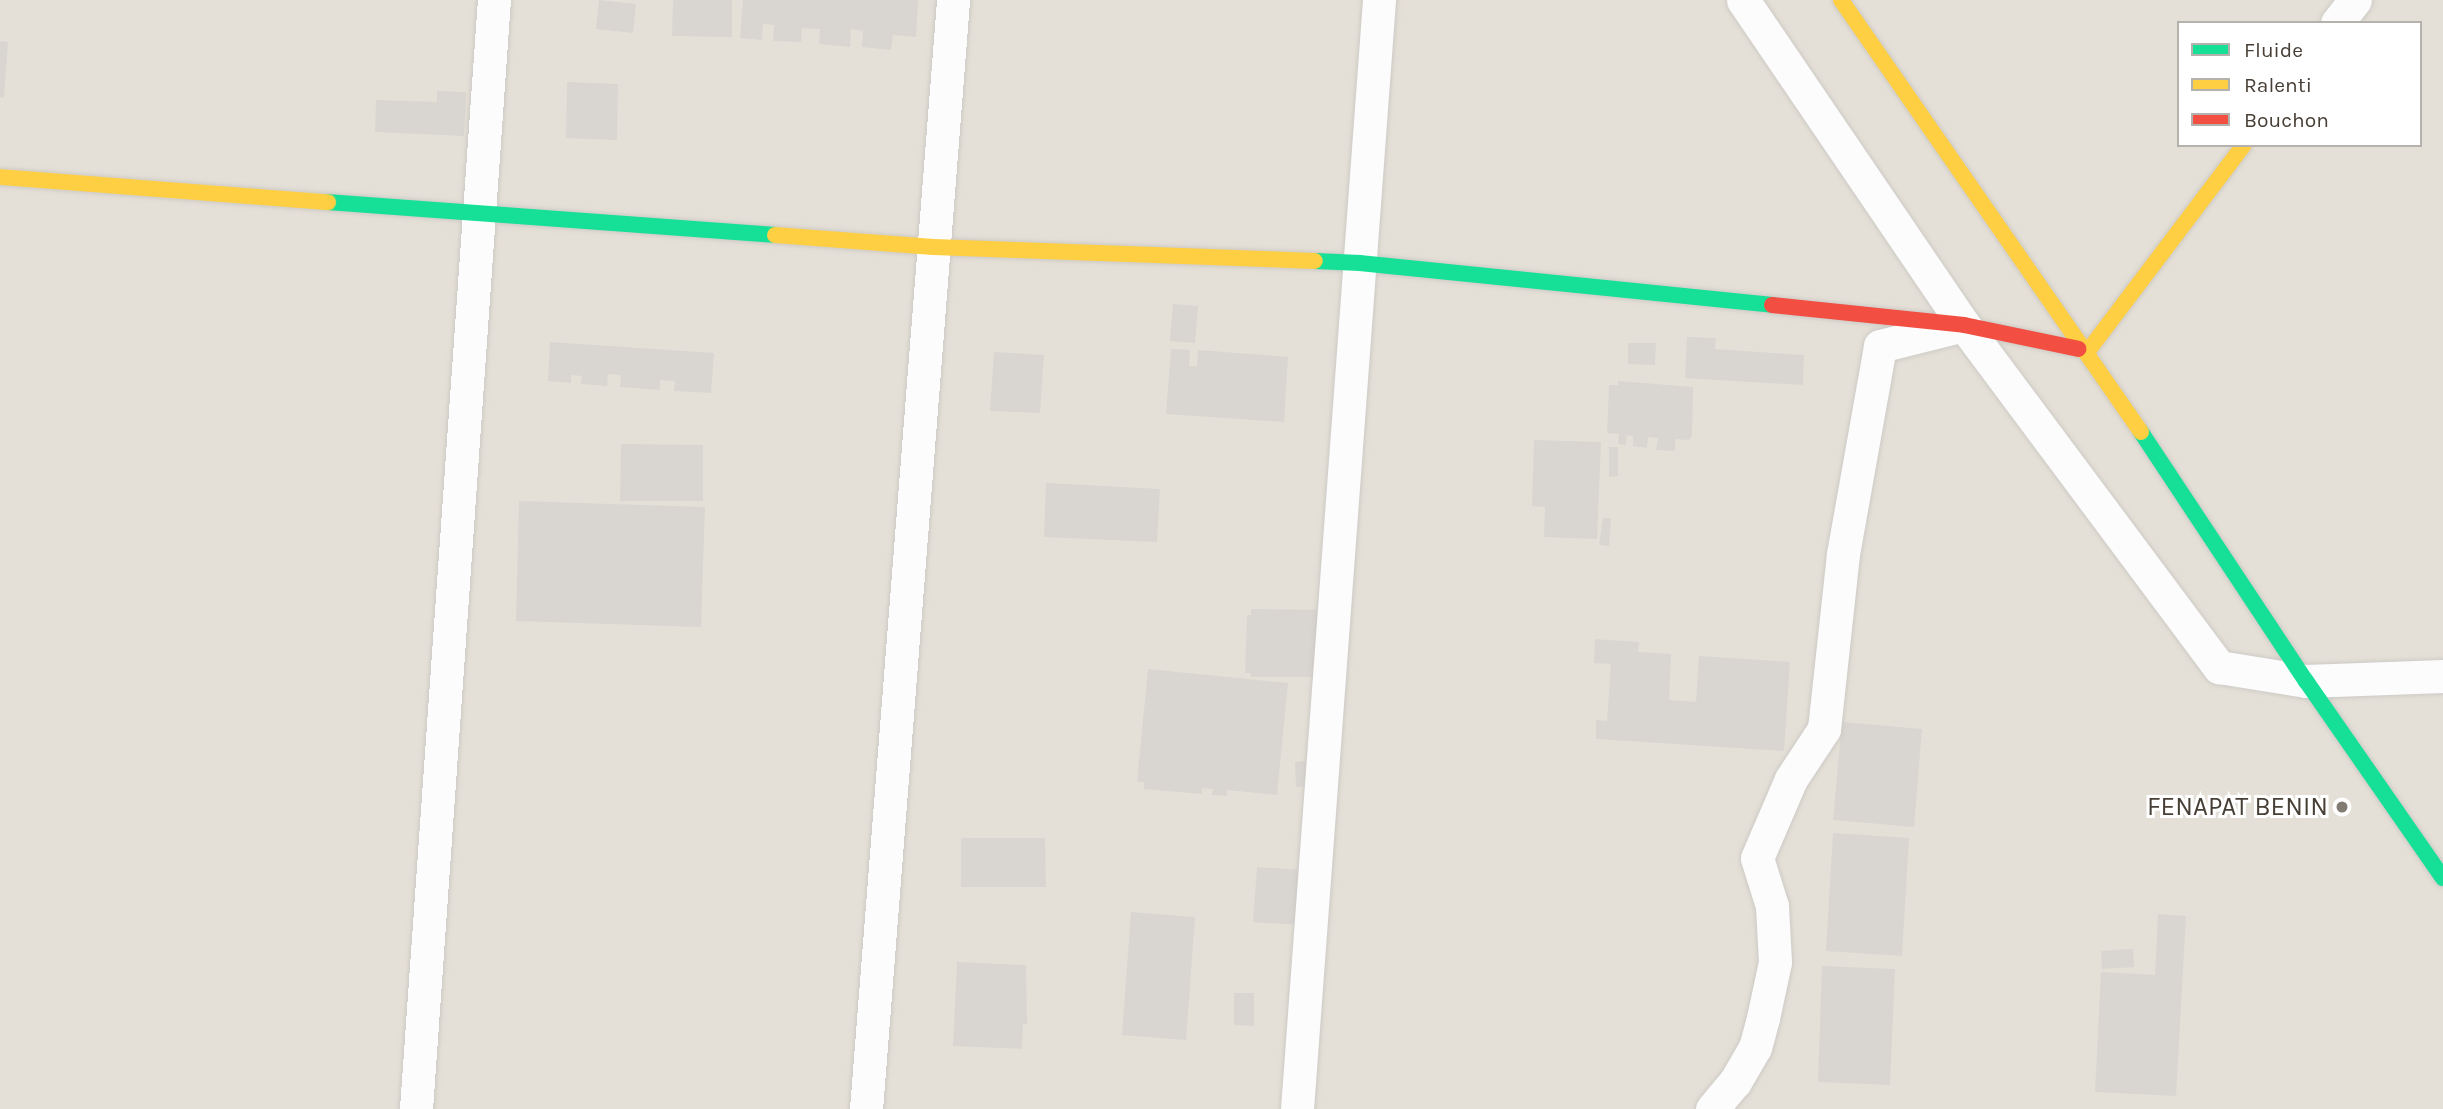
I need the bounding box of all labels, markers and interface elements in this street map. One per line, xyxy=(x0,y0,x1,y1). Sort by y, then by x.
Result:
legend xyxy=(2177,21,2422,147)
text: Fluide xyxy=(2244,38,2303,62)
text: Ralenti xyxy=(2244,73,2312,97)
text: Bouchon xyxy=(2244,108,2329,132)
place label: FENAPAT BENIN xyxy=(2147,791,2328,823)
marker: FENAPAT BENIN xyxy=(2334,799,2350,815)

